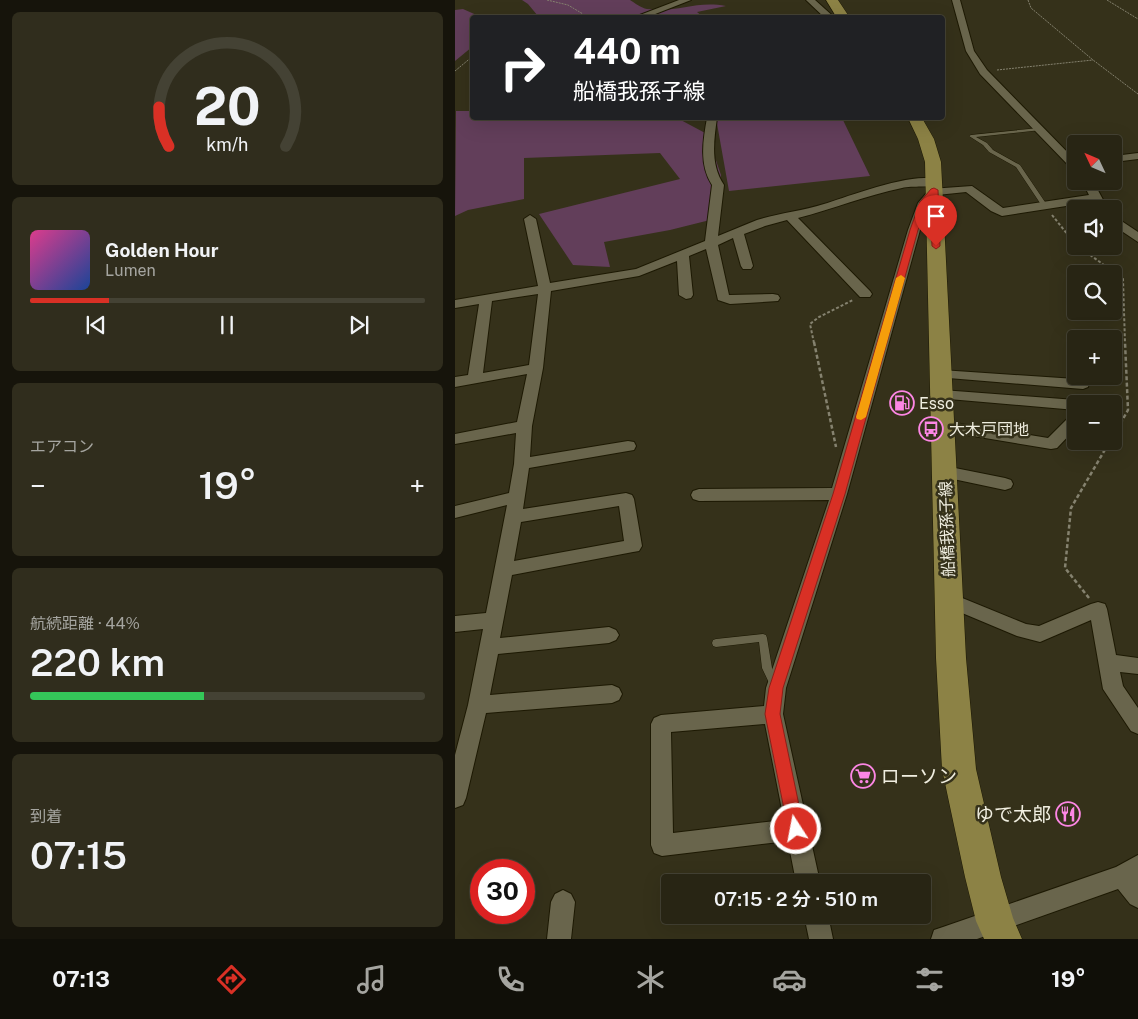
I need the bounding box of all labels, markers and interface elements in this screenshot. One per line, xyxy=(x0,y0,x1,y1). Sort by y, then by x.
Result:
text: 440 m xyxy=(573,31,681,72)
icon: right xyxy=(490,35,555,100)
text: 20 xyxy=(194,76,261,137)
text: 船橋我孫子線 xyxy=(573,78,705,104)
text: km/h xyxy=(206,134,249,155)
north arrow xyxy=(1067,135,1123,190)
map controls xyxy=(1067,135,1122,450)
pin xyxy=(915,195,957,246)
button: sound xyxy=(1067,200,1122,255)
icon: arrive xyxy=(922,202,950,230)
text: Golden Hour xyxy=(105,239,219,261)
text: Lumen xyxy=(105,261,156,280)
button: search xyxy=(1067,265,1122,320)
icon: previous xyxy=(82,311,110,339)
icon: pause xyxy=(213,311,241,339)
icon: next xyxy=(345,311,373,339)
button: + xyxy=(1067,330,1122,385)
fuel station icon: Esso xyxy=(889,390,915,416)
place label: Esso xyxy=(919,394,954,413)
button: − xyxy=(1067,395,1122,450)
bus stop icon: 大木戸団地 xyxy=(918,416,944,442)
place label: 大木戸団地 xyxy=(949,420,1029,439)
text: エアコン xyxy=(30,437,94,456)
text: 19° xyxy=(198,463,257,508)
text: − xyxy=(30,469,46,502)
text: + xyxy=(409,469,425,502)
street label: 船橋我孫子線 xyxy=(936,481,958,577)
text: 航続距離 · 44% xyxy=(30,614,140,633)
text: 220 km xyxy=(30,640,165,685)
supermarket icon: ローソン xyxy=(850,763,876,789)
place label: ローソン xyxy=(881,765,957,787)
restaurant icon: ゆで太郎 xyxy=(1055,801,1081,827)
position arrow xyxy=(769,802,821,854)
place label: ゆで太郎 xyxy=(975,803,1051,825)
text: 到着 xyxy=(30,807,62,826)
text: 07:15 xyxy=(30,833,127,878)
speed limit sign: 30 xyxy=(470,859,535,924)
text: 07:15 · 2 分 · 510 m xyxy=(714,888,878,910)
icon: directions xyxy=(214,962,249,997)
icon: music xyxy=(354,962,389,997)
icon: phone xyxy=(493,962,528,997)
icon: climate xyxy=(633,962,668,997)
icon: car xyxy=(772,962,807,997)
icon: filters xyxy=(912,962,947,997)
text: 07:13 xyxy=(52,966,110,992)
text: 19° xyxy=(1051,966,1086,992)

